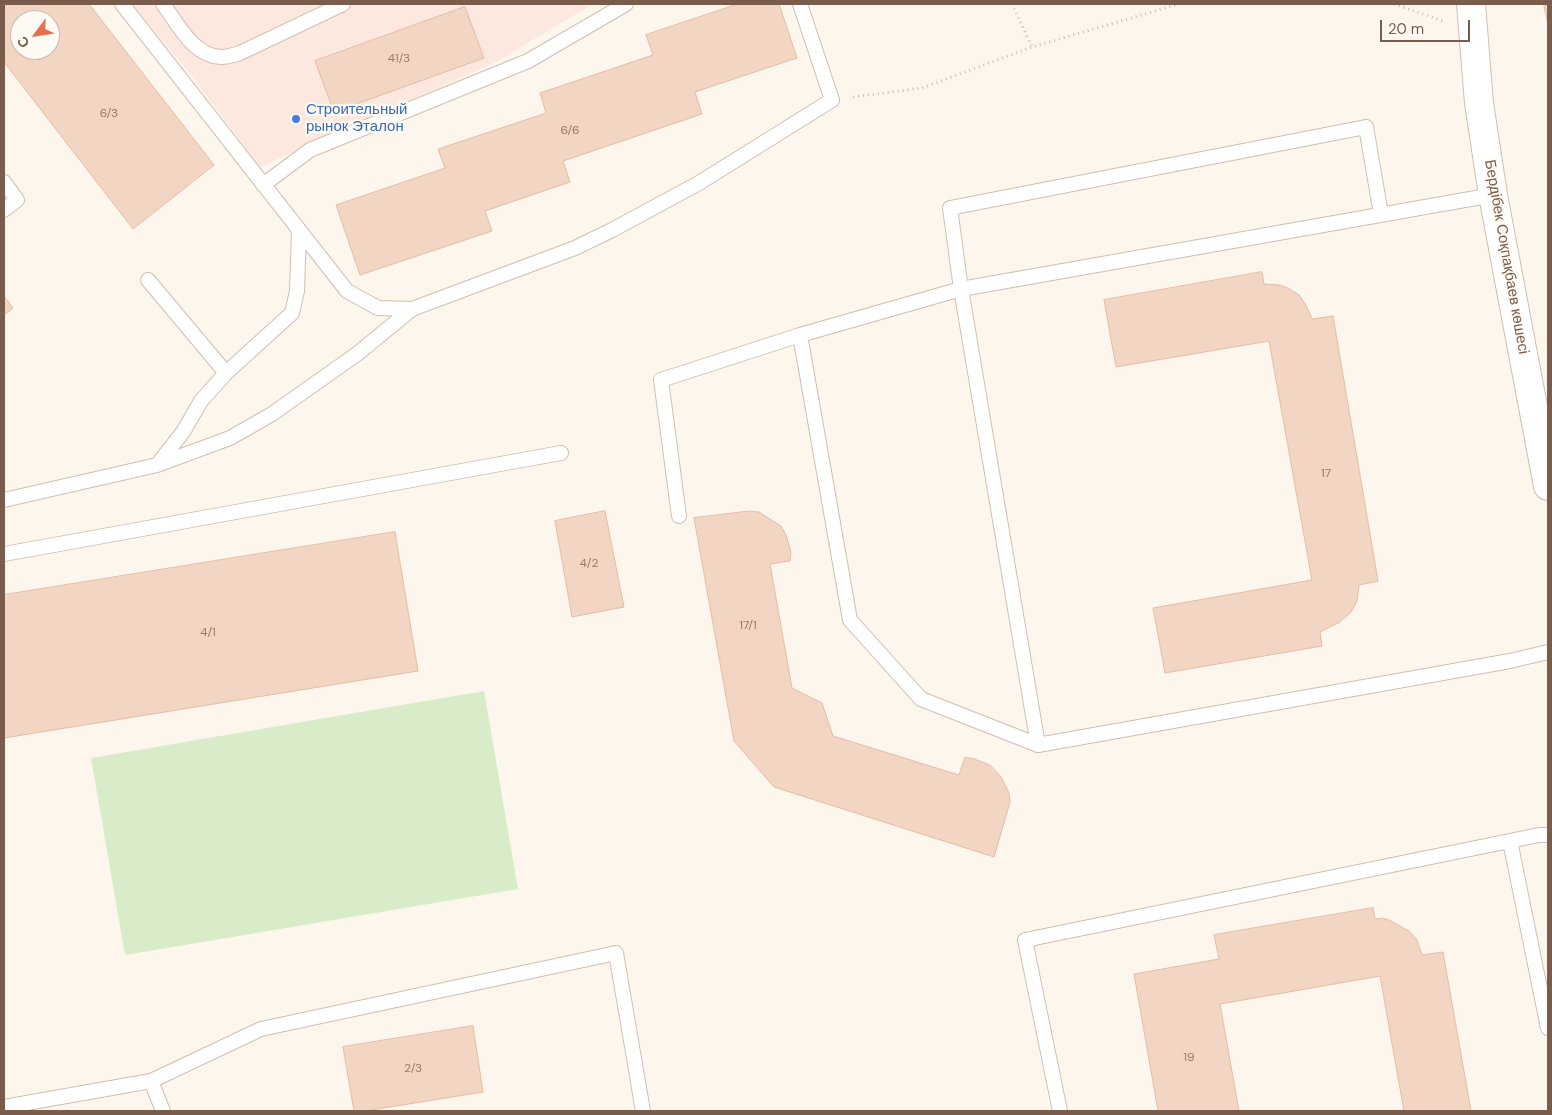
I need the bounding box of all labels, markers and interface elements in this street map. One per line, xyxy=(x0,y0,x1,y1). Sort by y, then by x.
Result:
north arrow xyxy=(10,10,60,60)
scale bar xyxy=(1382,10,1472,42)
text: 20 m xyxy=(1388,19,1424,39)
text: С xyxy=(13,33,33,51)
house number: 41/3 xyxy=(388,52,410,66)
place label: Строительный рынок Эталон xyxy=(306,101,407,136)
house number: 6/3 xyxy=(100,107,118,121)
marker: Строительный рынок Эталон xyxy=(290,113,302,125)
house number: 6/6 xyxy=(561,124,579,138)
street label: Бердібек Соқпақбаев көшесі xyxy=(1480,158,1532,356)
house number: 17 xyxy=(1321,467,1331,481)
house number: 4/2 xyxy=(580,557,598,571)
house number: 17/1 xyxy=(739,619,757,633)
house number: 4/1 xyxy=(200,626,216,640)
house number: 19 xyxy=(1183,1051,1195,1065)
house number: 2/3 xyxy=(404,1062,422,1076)

